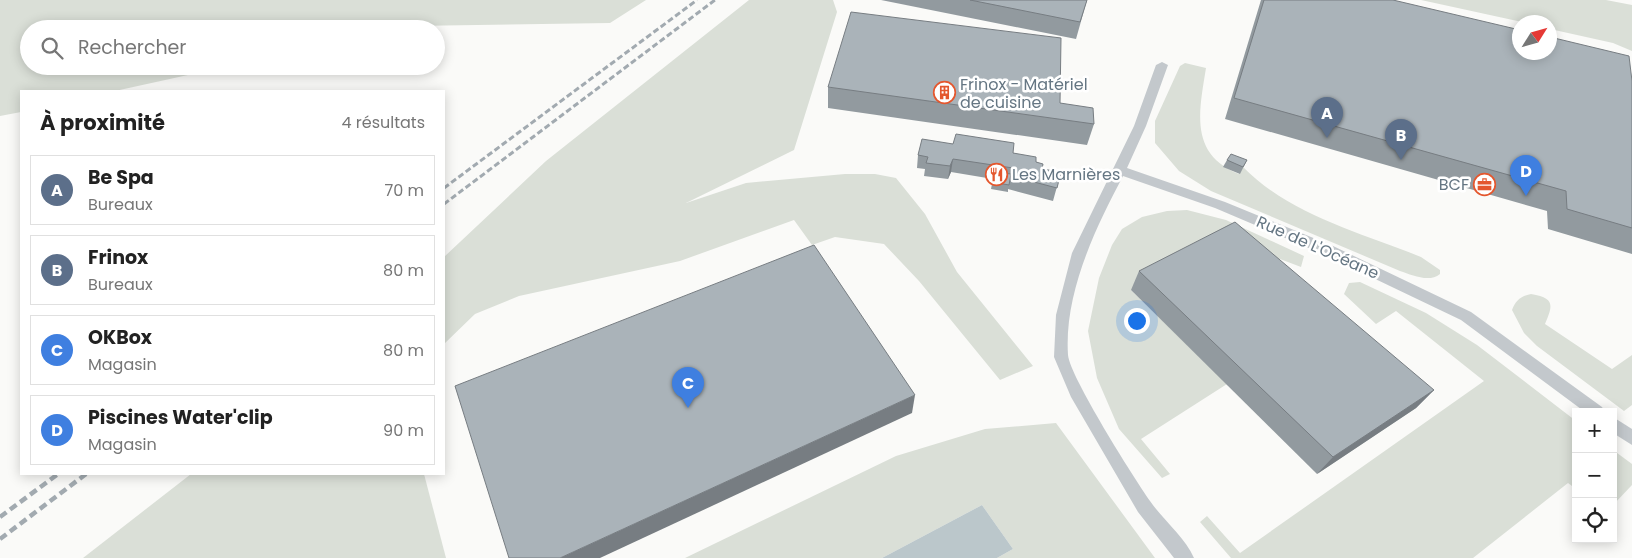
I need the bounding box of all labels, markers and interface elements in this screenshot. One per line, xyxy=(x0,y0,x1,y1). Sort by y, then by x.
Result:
north arrow xyxy=(1512,15,1557,60)
search box xyxy=(20,20,445,75)
icon: search xyxy=(38,34,66,62)
text: Rechercher xyxy=(78,34,186,61)
place label: Frinox - Matériel de cuisine xyxy=(960,73,1088,114)
building icon: Frinox - Matériel de cuisine xyxy=(932,81,956,105)
pin: A xyxy=(1311,97,1343,138)
text: À proximité xyxy=(40,108,165,137)
text: 4 résultats xyxy=(341,111,425,134)
pin: B xyxy=(1385,119,1417,160)
pin: D xyxy=(1510,155,1542,196)
restaurant icon: Les Marnières xyxy=(984,162,1008,186)
place label: Les Marnières xyxy=(1012,163,1120,186)
text: Be Spa xyxy=(88,164,154,191)
office icon: BCF xyxy=(1473,172,1497,196)
place label: BCF xyxy=(1439,173,1469,196)
text: A xyxy=(51,179,63,202)
text: 70 m xyxy=(384,179,424,202)
text: Bureaux xyxy=(88,193,153,216)
street label: Rue de L'Océane xyxy=(1253,210,1383,285)
text: Frinox xyxy=(88,244,148,271)
text: B xyxy=(52,259,62,282)
text: 80 m xyxy=(383,259,424,282)
text: Bureaux xyxy=(88,273,153,296)
your location xyxy=(1124,308,1150,334)
text: OKBox xyxy=(88,324,152,351)
text: C xyxy=(51,339,63,362)
text: 80 m xyxy=(383,339,424,362)
text: Magasin xyxy=(88,353,157,376)
pin: C xyxy=(672,367,704,408)
text: Piscines Water'clip xyxy=(88,404,273,431)
map controls xyxy=(1572,408,1617,543)
button: + xyxy=(1572,408,1617,453)
text: D xyxy=(51,419,63,442)
text: 90 m xyxy=(383,419,424,442)
text: Magasin xyxy=(88,433,157,456)
button: − xyxy=(1572,453,1617,498)
button: locate xyxy=(1572,498,1617,543)

